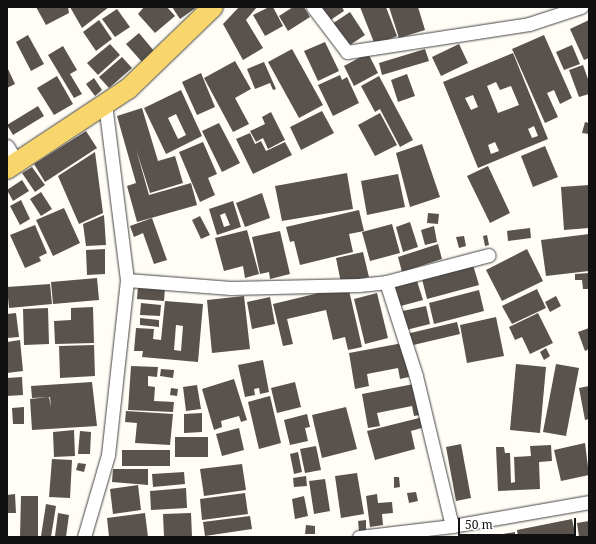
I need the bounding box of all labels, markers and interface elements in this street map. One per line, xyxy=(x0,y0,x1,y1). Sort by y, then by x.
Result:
scale bar xyxy=(460,510,578,536)
text: 50 m xyxy=(465,516,493,533)

